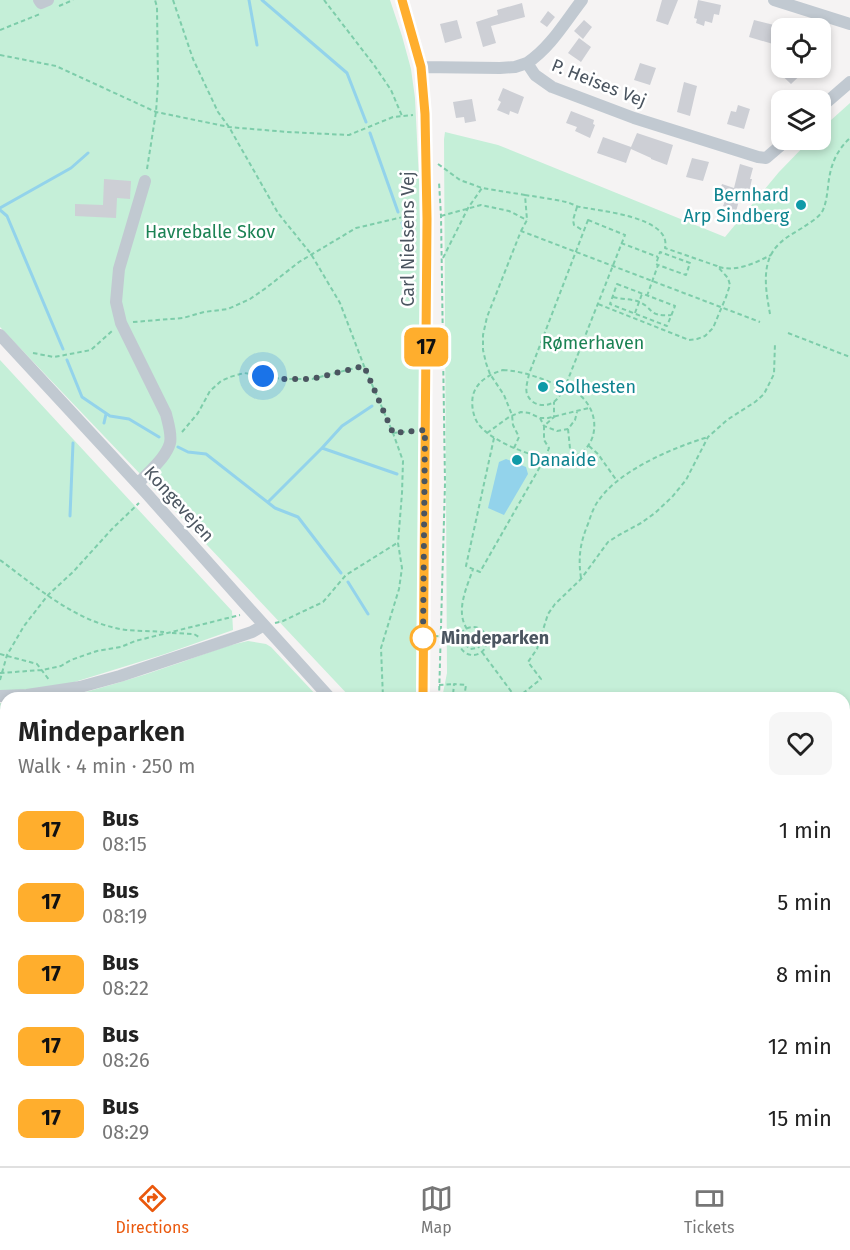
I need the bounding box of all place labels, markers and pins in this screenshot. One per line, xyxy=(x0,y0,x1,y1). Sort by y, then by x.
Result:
place label: Bernhard Arp Sindberg xyxy=(684,184,790,227)
marker: Bernhard Arp Sindberg xyxy=(794,198,808,212)
place label: Solhesten xyxy=(555,376,636,398)
marker: Solhesten xyxy=(536,380,550,394)
place label: Danaide xyxy=(529,449,596,471)
marker: Danaide xyxy=(510,453,524,467)
marker: Mindeparken xyxy=(410,625,436,651)
place label: Mindeparken xyxy=(441,627,549,649)

